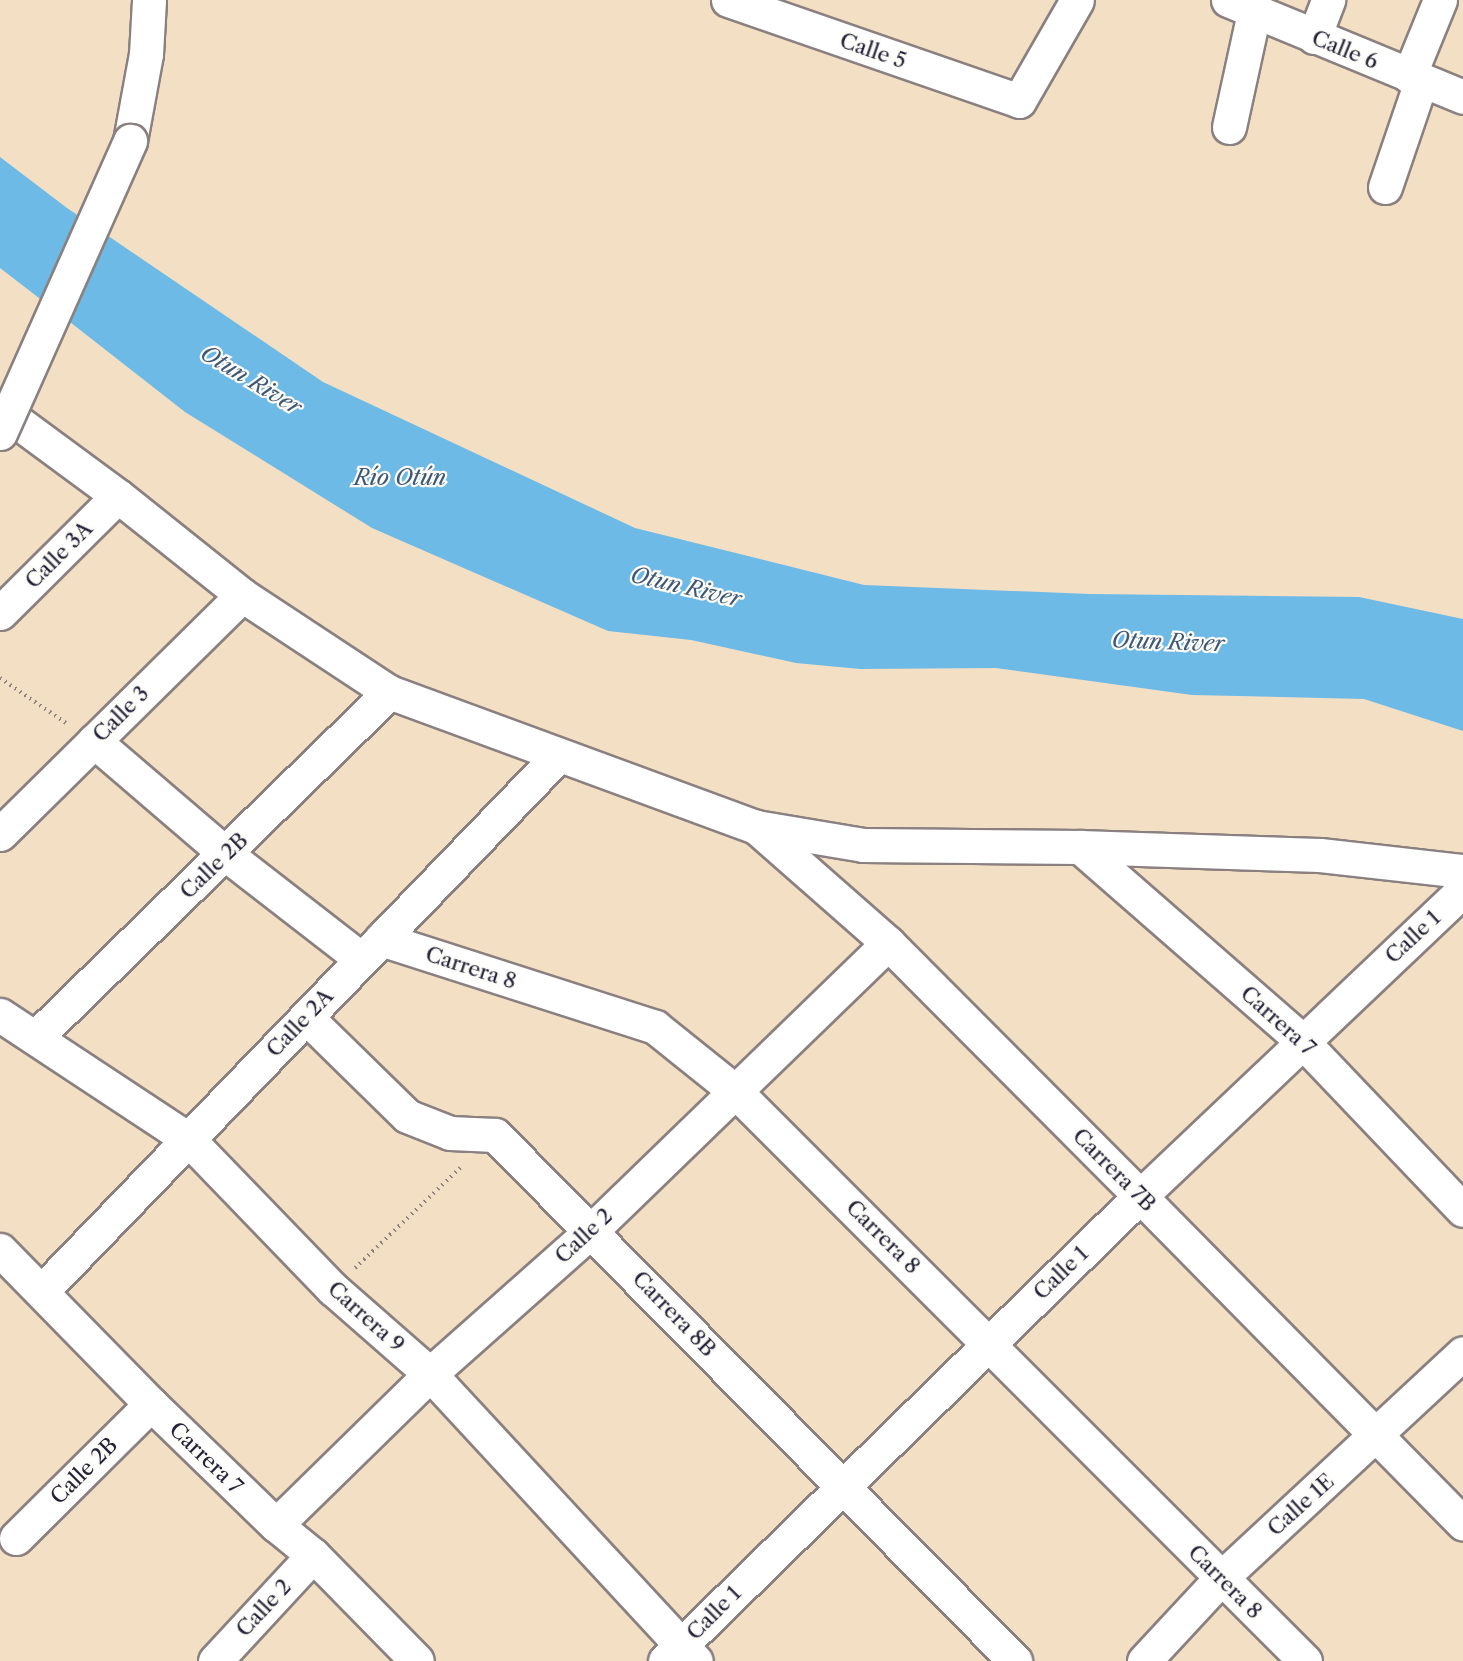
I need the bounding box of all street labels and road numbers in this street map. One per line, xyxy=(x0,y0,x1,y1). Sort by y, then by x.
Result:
street label: Calle 6 xyxy=(1308,25,1382,75)
street label: Calle 5 xyxy=(837,28,909,74)
street label: Calle 3A xyxy=(20,516,98,594)
street label: Calle 3 xyxy=(88,681,154,747)
street label: Calle 2B xyxy=(175,828,253,904)
street label: Calle 1 xyxy=(1380,905,1446,969)
street label: Carrera 8 xyxy=(422,941,520,995)
street label: Carrera 7 xyxy=(1235,981,1321,1061)
street label: Calle 2A xyxy=(262,984,338,1062)
street label: Carrera 7B xyxy=(1067,1123,1161,1217)
street label: Carrera 8 xyxy=(841,1195,925,1279)
street label: Calle 2 xyxy=(550,1203,618,1269)
street label: Calle 1 xyxy=(1029,1241,1093,1305)
street label: Carrera 8B xyxy=(627,1266,721,1362)
street label: Carrera 9 xyxy=(323,1276,409,1358)
street label: Carrera 7 xyxy=(164,1417,248,1499)
street label: Calle 2B xyxy=(45,1432,123,1510)
street label: Calle 1E xyxy=(1263,1469,1339,1541)
street label: Carrera 8 xyxy=(1183,1540,1267,1624)
street label: Calle 2 xyxy=(231,1574,297,1642)
street label: Calle 1 xyxy=(682,1581,746,1645)

